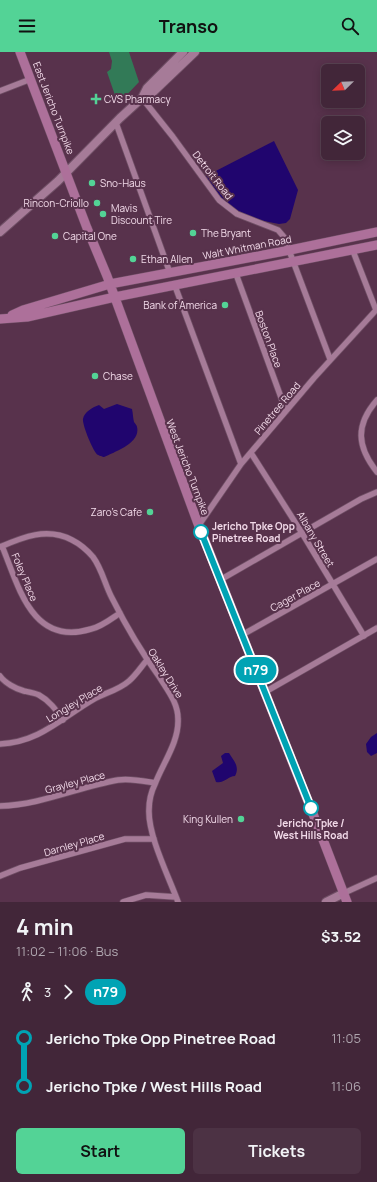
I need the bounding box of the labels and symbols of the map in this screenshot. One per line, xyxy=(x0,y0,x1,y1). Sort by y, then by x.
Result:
street label: East Jericho Turnpike xyxy=(30,60,78,157)
north arrow xyxy=(321,64,365,108)
place label: CVS Pharmacy xyxy=(104,92,171,106)
marker: CVS Pharmacy xyxy=(91,94,101,104)
street label: Detroit Road xyxy=(190,148,236,202)
place label: Sno-Haus xyxy=(100,176,146,190)
marker: Sno-Haus xyxy=(87,178,97,188)
place label: Rincon-Criollo xyxy=(23,196,89,210)
marker: Rincon-Criollo xyxy=(92,198,102,208)
place label: Mavis Discount Tire xyxy=(111,201,172,227)
marker: Mavis Discount Tire xyxy=(98,209,108,219)
place label: The Bryant xyxy=(201,226,251,240)
marker: The Bryant xyxy=(188,228,198,238)
place label: Capital One xyxy=(63,229,117,243)
marker: Capital One xyxy=(50,231,60,241)
street label: Walt Whitman Road xyxy=(201,232,293,262)
place label: Ethan Allen xyxy=(141,252,193,266)
marker: Ethan Allen xyxy=(128,254,138,264)
place label: Bank of America xyxy=(143,298,217,312)
marker: Bank of America xyxy=(220,300,230,310)
street label: Boston Place xyxy=(252,308,286,370)
place label: Chase xyxy=(103,369,133,383)
marker: Chase xyxy=(90,371,100,381)
street label: Pinetree Road xyxy=(251,379,303,437)
street label: West Jericho Turnpike xyxy=(163,417,213,517)
place label: Zaro's Cafe xyxy=(91,505,142,519)
marker: Zaro's Cafe xyxy=(145,507,155,517)
street label: Albany Street xyxy=(294,509,338,569)
place label: Jericho Tpke Opp Pinetree Road xyxy=(212,519,295,545)
marker: Jericho Tpke Opp Pinetree Road xyxy=(193,524,209,540)
street label: Foley Place xyxy=(9,551,42,603)
street label: Cager Place xyxy=(267,575,323,615)
street label: Oakley Drive xyxy=(145,645,187,701)
line badge: n79 xyxy=(233,657,279,683)
street label: Longley Place xyxy=(43,681,105,725)
street label: Grayley Place xyxy=(43,767,107,797)
marker: Jericho Tpke / West Hills Road xyxy=(303,800,319,816)
place label: King Kullen xyxy=(183,812,233,826)
marker: King Kullen xyxy=(236,814,246,824)
place label: Jericho Tpke / West Hills Road xyxy=(274,816,348,842)
street label: Darnley Place xyxy=(42,829,106,859)

